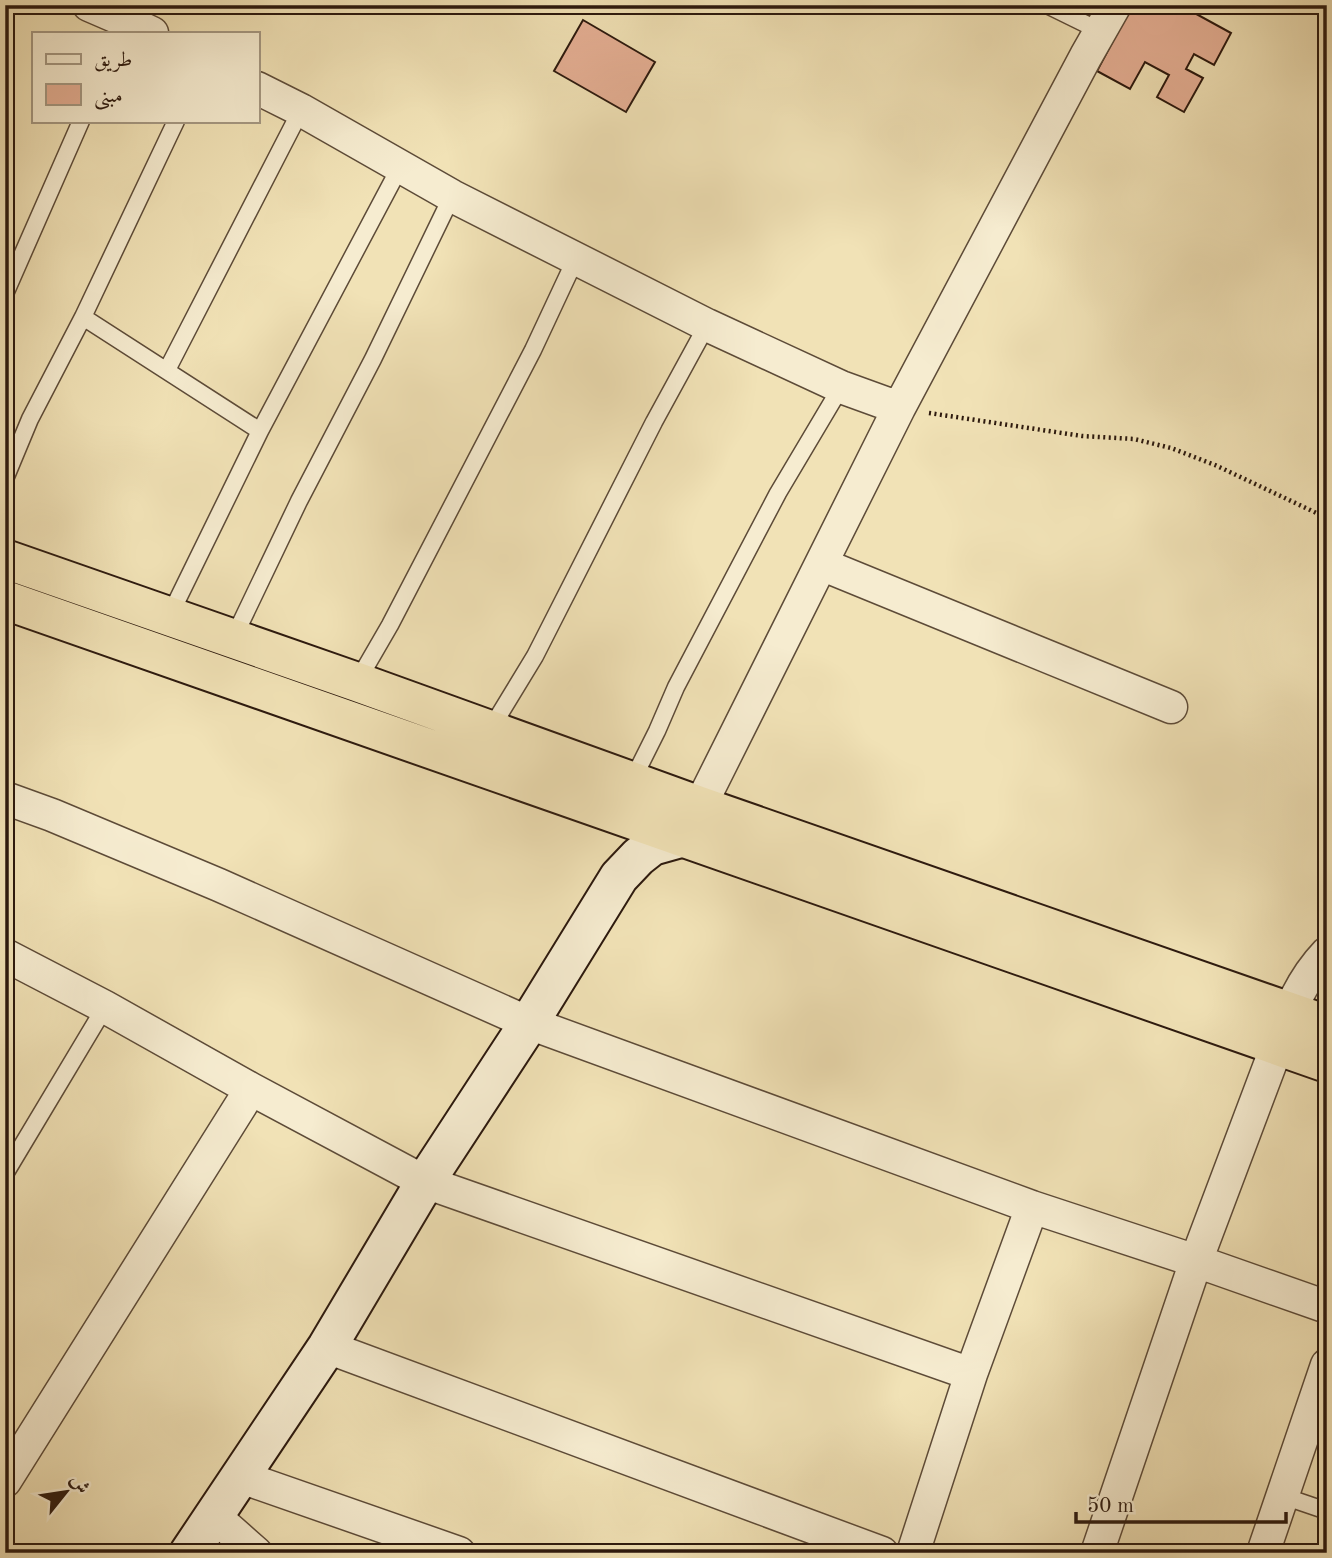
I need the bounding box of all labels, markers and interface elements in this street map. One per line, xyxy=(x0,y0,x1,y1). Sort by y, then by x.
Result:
legend xyxy=(32,32,259,122)
text: طريق xyxy=(94,50,132,72)
text: مبنى xyxy=(94,86,123,110)
north arrow xyxy=(32,1456,102,1526)
text: ش xyxy=(66,1472,91,1498)
scale bar xyxy=(1076,1481,1286,1525)
text: 50 m xyxy=(1087,1496,1134,1517)

